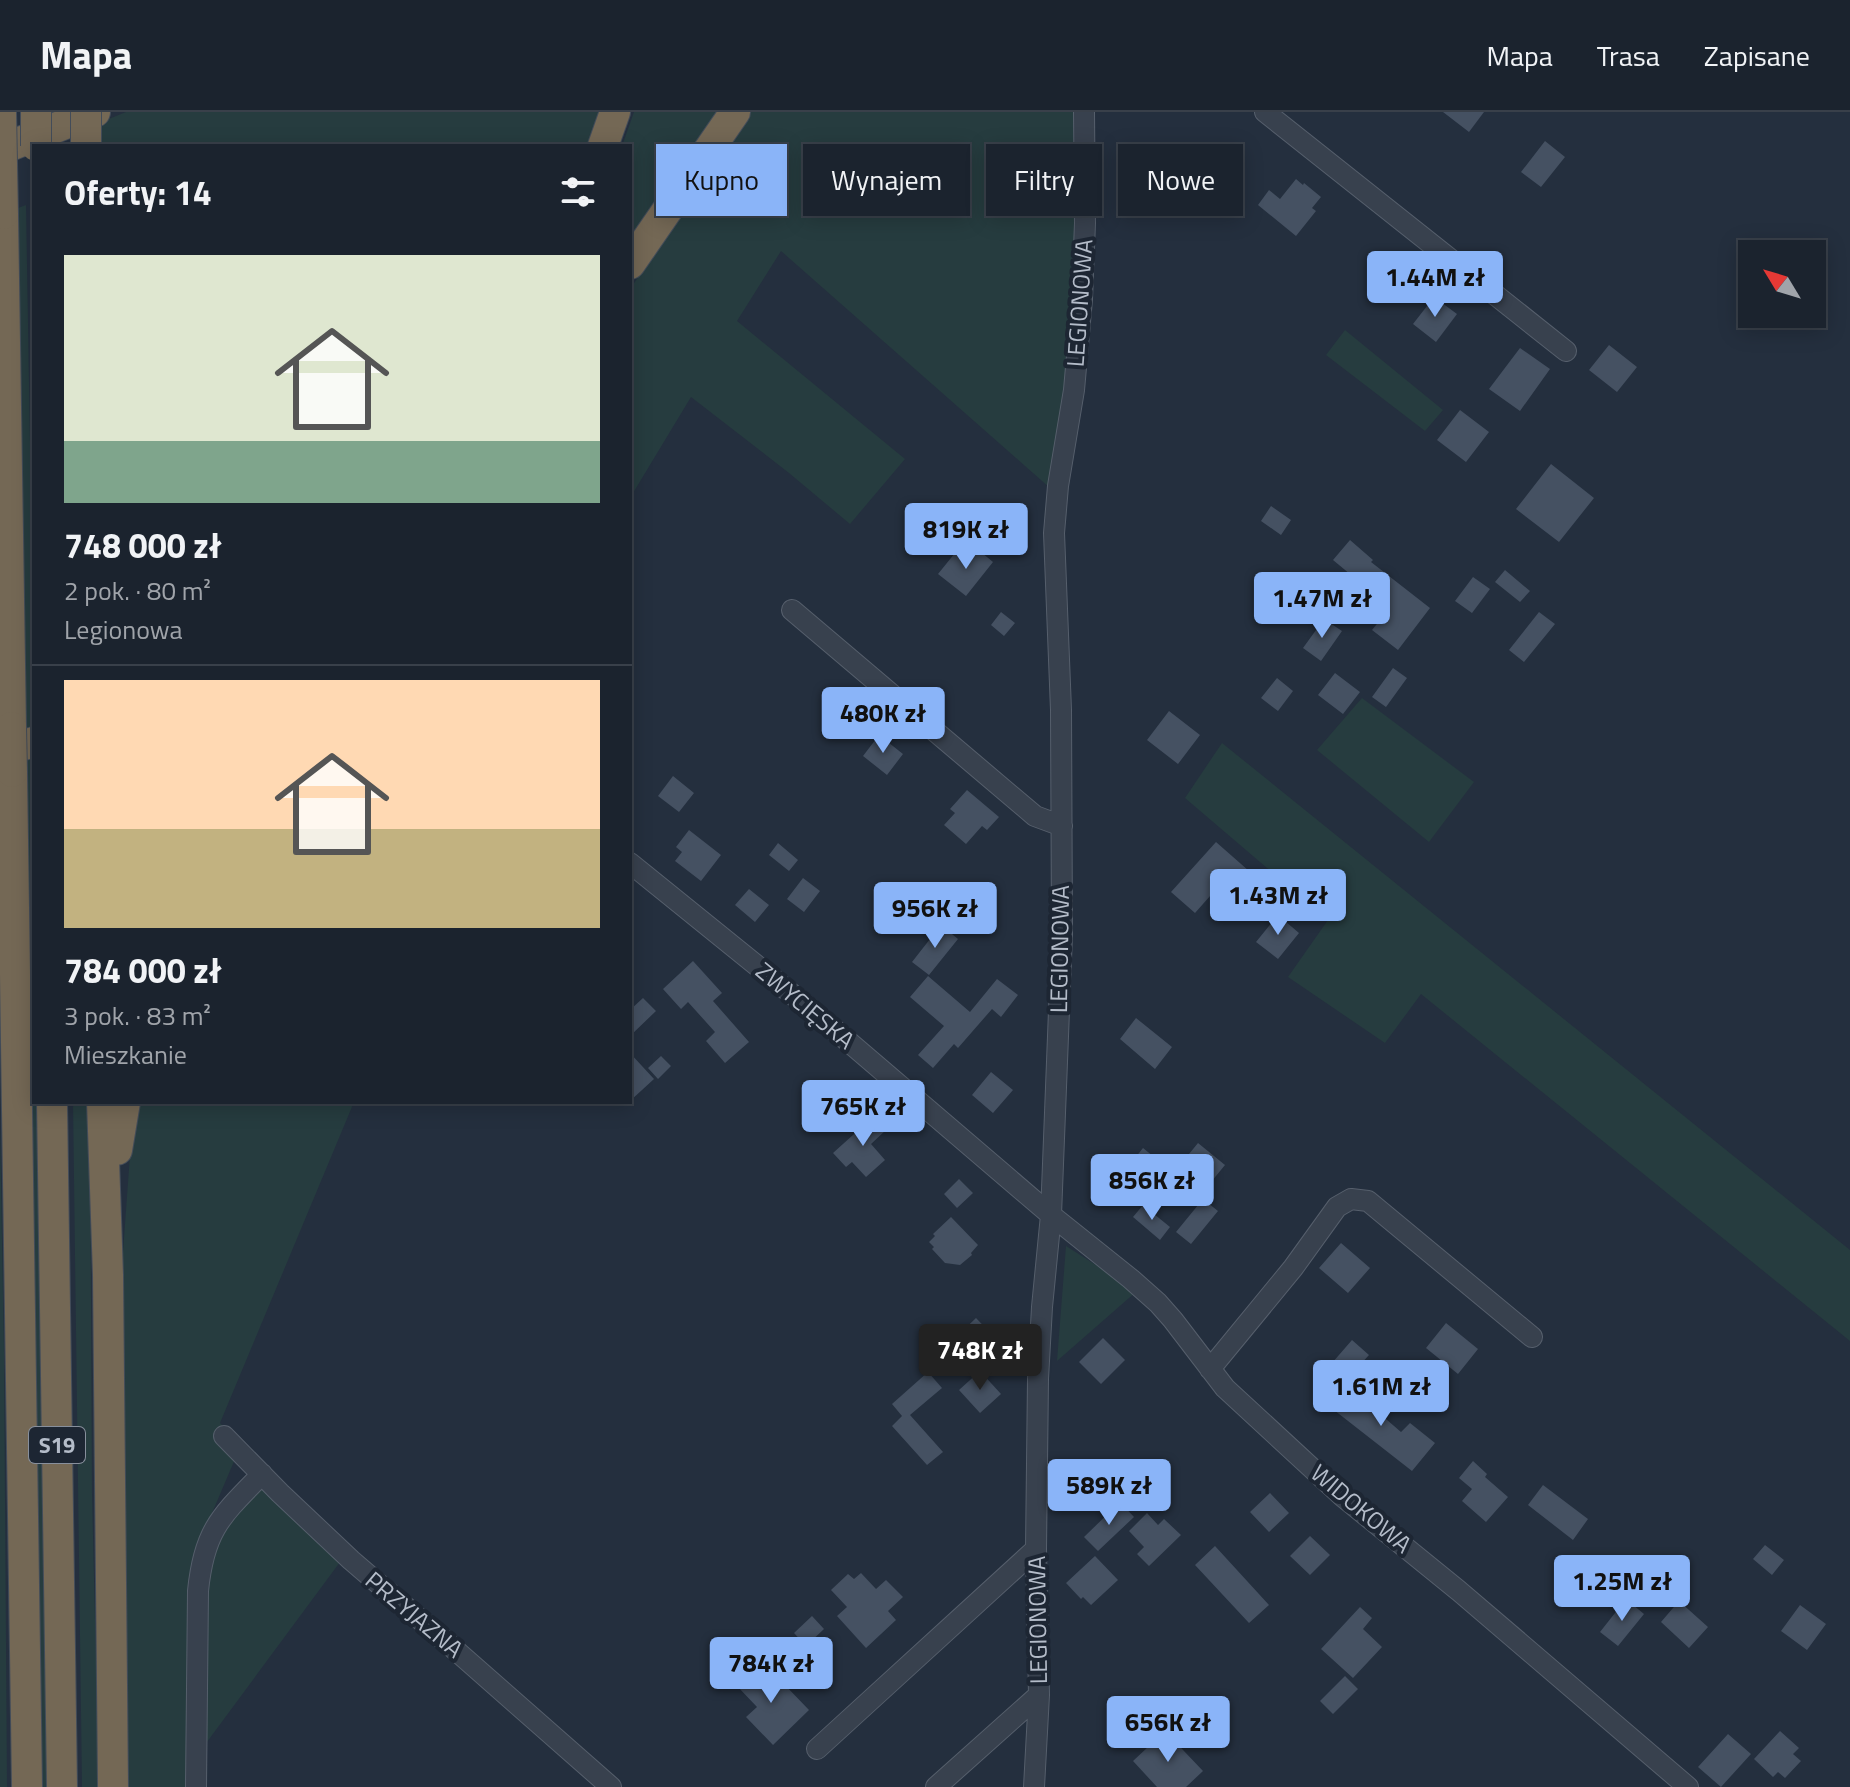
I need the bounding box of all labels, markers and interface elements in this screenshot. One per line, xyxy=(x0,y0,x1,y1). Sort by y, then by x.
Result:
text: Mapa xyxy=(40,26,132,84)
text: Mapa xyxy=(1486,34,1553,77)
text: Trasa xyxy=(1597,34,1660,77)
text: Zapisane xyxy=(1704,34,1810,77)
chip: Kupno xyxy=(656,144,787,216)
chip: Wynajem xyxy=(803,144,970,216)
chip: Filtry xyxy=(986,144,1102,216)
chip: Nowe xyxy=(1118,144,1243,216)
text: Oferty: 14 xyxy=(64,166,212,218)
icon: filters xyxy=(556,170,600,214)
street label: LEGIONOWA xyxy=(1057,238,1101,368)
north arrow xyxy=(1738,240,1826,328)
map controls xyxy=(1738,240,1826,328)
pin: 1.44M zł xyxy=(1352,251,1518,319)
text: 1.44M zł xyxy=(1385,257,1485,296)
icon: home xyxy=(260,307,404,451)
pin: 819K zł xyxy=(892,503,1040,571)
text: 819K zł xyxy=(923,509,1009,548)
text: 748 000 zł xyxy=(64,519,222,571)
text: 2 pok. · 80 m² xyxy=(64,571,211,610)
pin: 1.47M zł xyxy=(1239,572,1405,640)
text: 1.47M zł xyxy=(1272,578,1372,617)
text: Legionowa xyxy=(64,610,183,649)
pin: 480K zł xyxy=(809,687,957,755)
text: 480K zł xyxy=(840,693,926,732)
icon: home xyxy=(260,732,404,876)
pin: 1.43M zł xyxy=(1195,869,1361,937)
text: 1.43M zł xyxy=(1228,875,1328,914)
pin: 956K zł xyxy=(861,882,1009,950)
street label: LEGIONOWA xyxy=(1040,885,1078,1013)
text: 956K zł xyxy=(892,888,978,927)
text: 784 000 zł xyxy=(64,944,222,996)
street label: ZWYCIĘSKA xyxy=(748,953,863,1057)
text: 3 pok. · 83 m² xyxy=(64,996,211,1035)
text: Mieszkanie xyxy=(64,1035,187,1074)
pin: 765K zł xyxy=(789,1080,937,1148)
text: 765K zł xyxy=(820,1086,906,1125)
pin: 856K zł xyxy=(1078,1154,1226,1222)
text: 856K zł xyxy=(1109,1160,1195,1199)
pin: 748K zł xyxy=(906,1324,1054,1392)
text: 748K zł xyxy=(937,1330,1023,1369)
pin: 1.61M zł xyxy=(1298,1360,1464,1428)
text: 1.61M zł xyxy=(1331,1366,1431,1405)
road number: S19 xyxy=(29,1427,85,1463)
street label: WIDOKOWA xyxy=(1303,1455,1420,1561)
pin: 589K zł xyxy=(1035,1459,1183,1527)
text: 589K zł xyxy=(1066,1465,1152,1504)
pin: 1.25M zł xyxy=(1539,1555,1705,1623)
street label: LEGIONOWA xyxy=(1018,1556,1056,1684)
text: 1.25M zł xyxy=(1572,1561,1672,1600)
street label: PRZYJAZNA xyxy=(358,1562,472,1666)
pin: 784K zł xyxy=(697,1637,845,1705)
text: 784K zł xyxy=(728,1643,814,1682)
pin: 656K zł xyxy=(1094,1696,1242,1764)
text: 656K zł xyxy=(1125,1702,1211,1741)

